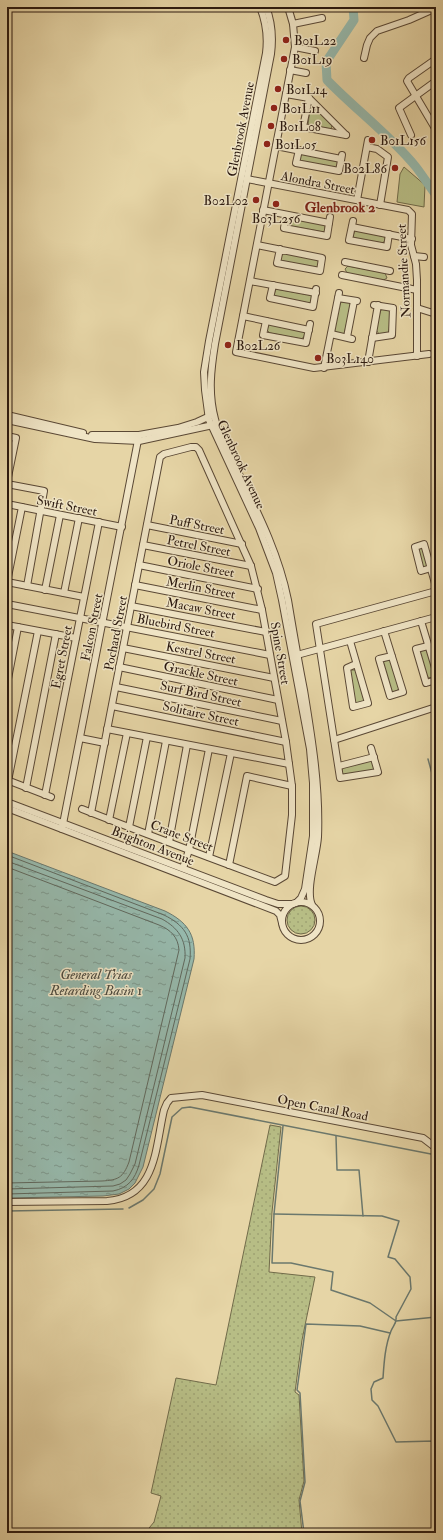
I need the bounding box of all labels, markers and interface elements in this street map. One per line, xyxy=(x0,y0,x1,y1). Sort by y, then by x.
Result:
place label: B01L22 xyxy=(294,33,337,49)
marker: B01L22 xyxy=(281,35,291,45)
place label: B01L19 xyxy=(292,52,332,68)
marker: B01L19 xyxy=(279,54,289,64)
street label: Glenbrook Avenue xyxy=(224,80,258,178)
place label: B01L14 xyxy=(286,82,328,98)
marker: B01L14 xyxy=(273,84,283,94)
place label: B01L11 xyxy=(282,101,321,117)
marker: B01L11 xyxy=(269,103,279,113)
place label: B01L08 xyxy=(279,119,321,135)
marker: B01L08 xyxy=(266,121,276,131)
place label: B01L156 xyxy=(380,133,427,149)
marker: B01L156 xyxy=(367,135,377,145)
place label: B01L05 xyxy=(275,137,317,153)
marker: B01L05 xyxy=(262,139,272,149)
place label: B02L86 xyxy=(343,161,388,177)
marker: B02L86 xyxy=(390,163,400,173)
street label: Alondra Street xyxy=(278,168,356,198)
place label: B02L02 xyxy=(204,193,248,209)
marker: B02L02 xyxy=(251,195,261,205)
marker: B03L256 xyxy=(271,199,281,209)
district label: Glenbrook 2 xyxy=(305,199,375,216)
place label: B03L256 xyxy=(252,211,302,227)
street label: Normandie Street xyxy=(394,224,414,318)
place label: B02L26 xyxy=(236,338,282,354)
marker: B02L26 xyxy=(223,340,233,350)
place label: B03L140 xyxy=(326,351,374,367)
marker: B03L140 xyxy=(313,353,323,363)
street label: Glenbrook Avenue xyxy=(213,417,269,512)
street label: Swift Street xyxy=(35,492,98,520)
street label: Puff Street xyxy=(168,512,226,538)
street label: Petrel Street xyxy=(166,532,232,560)
street label: Oriole Street xyxy=(166,553,236,581)
street label: Merlin Street xyxy=(165,573,237,603)
street label: Falcon Street xyxy=(78,592,106,662)
street label: Pochard Street xyxy=(101,594,131,672)
street label: Macaw Street xyxy=(165,594,237,624)
street label: Bluebird Street xyxy=(136,611,216,641)
street label: Spine Street xyxy=(266,621,293,686)
street label: Egret Street xyxy=(48,624,76,690)
street label: Kestrel Street xyxy=(165,638,237,668)
street label: Grackle Street xyxy=(162,658,239,690)
street label: Surf Bird Street xyxy=(159,678,243,710)
street label: Solitaire Street xyxy=(161,698,240,730)
street label: Crane Street xyxy=(148,817,215,855)
street label: Brighton Avenue xyxy=(109,823,197,869)
water label: General Trias Retarding Basin 1 xyxy=(49,966,142,999)
street label: Open Canal Road xyxy=(276,1091,370,1126)

